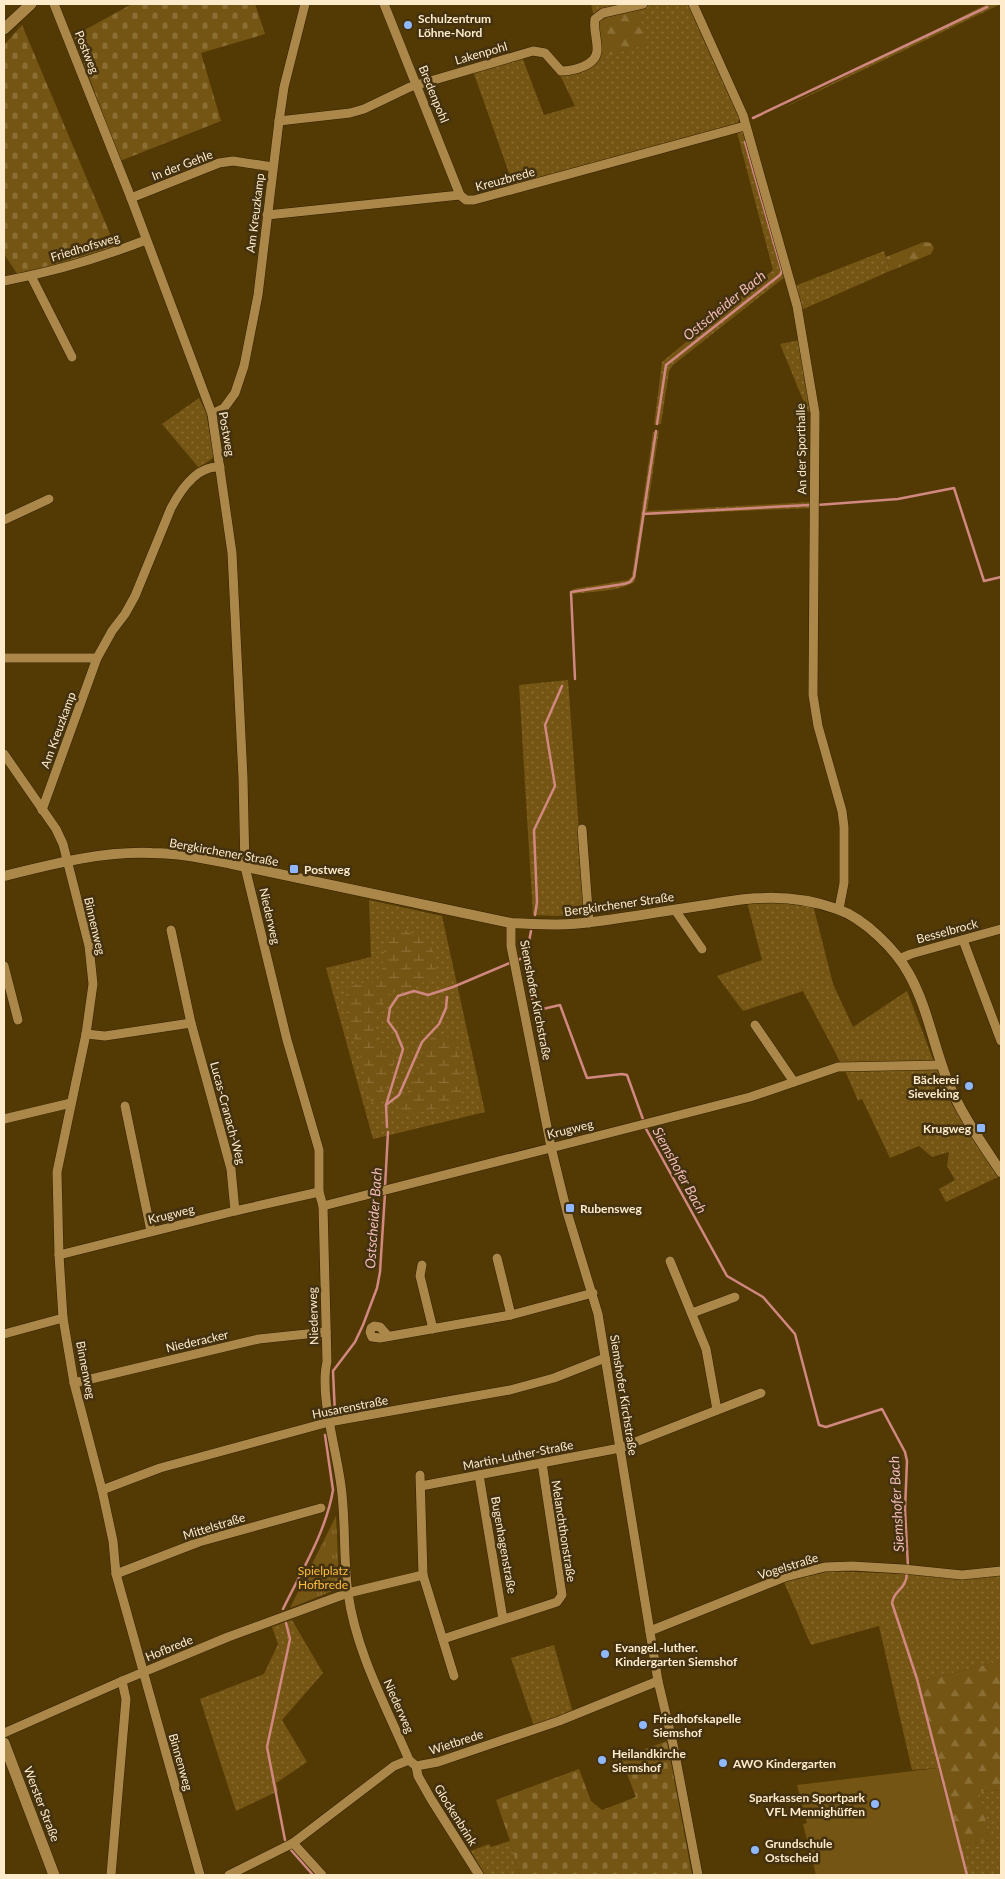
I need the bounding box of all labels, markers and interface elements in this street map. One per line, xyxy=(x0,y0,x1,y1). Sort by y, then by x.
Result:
place label: Schulzentrum Löhne-Nord xyxy=(418,11,491,40)
marker: Schulzentrum Löhne-Nord xyxy=(402,19,414,31)
street label: Postweg xyxy=(72,28,102,76)
street label: Lakenpohl xyxy=(453,38,509,68)
street label: Bredenpohl xyxy=(416,63,452,125)
street label: In der Gehle xyxy=(149,146,215,184)
street label: Kreuzbrede xyxy=(474,164,536,194)
street label: Am Kreuzkamp xyxy=(243,172,267,254)
street label: Friedhofsweg xyxy=(49,229,121,265)
water label: Ostscheider Bach xyxy=(679,267,769,343)
street label: An der Sporthalle xyxy=(793,403,809,495)
street label: Postweg xyxy=(216,410,238,458)
street label: Am Kreuzkamp xyxy=(37,689,79,770)
street label: Bergkirchener Straße xyxy=(168,835,280,869)
place label: Postweg xyxy=(304,862,351,877)
marker: Postweg xyxy=(288,863,300,875)
street label: Niederweg xyxy=(256,886,284,946)
street label: Bergkirchener Straße xyxy=(563,889,675,919)
street label: Binnenweg xyxy=(81,896,109,956)
street label: Besselbrock xyxy=(915,915,980,946)
street label: Siemshofer Kirchstraße xyxy=(517,939,555,1061)
street label: Lucas-Cranach-Weg xyxy=(207,1060,249,1166)
place label: Bäckerei Sieveking xyxy=(908,1072,960,1101)
marker: Bäckerei Sieveking xyxy=(963,1080,975,1092)
street label: Krugweg xyxy=(545,1116,595,1142)
place label: Krugweg xyxy=(923,1121,972,1136)
marker: Krugweg xyxy=(975,1122,987,1134)
water label: Siemshofer Bach xyxy=(649,1124,711,1216)
water label: Ostscheider Bach xyxy=(361,1167,385,1269)
street label: Krugweg xyxy=(146,1201,196,1227)
place label: Rubensweg xyxy=(580,1201,642,1216)
marker: Rubensweg xyxy=(564,1202,576,1214)
street label: Niederweg xyxy=(304,1287,322,1345)
street label: Niederacker xyxy=(164,1326,230,1355)
street label: Siemshofer Kirchstraße xyxy=(607,1334,641,1456)
street label: Binnenweg xyxy=(73,1340,99,1400)
street label: Husarenstraße xyxy=(311,1392,389,1422)
street label: Martin-Luther-Straße xyxy=(461,1437,575,1473)
water label: Siemshofer Bach xyxy=(885,1456,907,1552)
street label: Melanchthonstraße xyxy=(549,1479,579,1583)
street label: Bugenhagenstraße xyxy=(488,1495,520,1595)
street label: Mittelstraße xyxy=(181,1509,247,1543)
street label: Vogelstraße xyxy=(756,1550,820,1582)
park label: Spielplatz Hofbrede xyxy=(298,1563,349,1592)
street label: Hofbrede xyxy=(143,1632,195,1664)
place label: Evangel.-luther. Kindergarten Siemshof xyxy=(615,1640,738,1669)
marker: Evangel.-luther. Kindergarten Siemshof xyxy=(599,1648,611,1660)
street label: Niederweg xyxy=(380,1677,418,1735)
place label: Friedhofskapelle Siemshof xyxy=(653,1711,742,1740)
marker: Friedhofskapelle Siemshof xyxy=(637,1719,649,1731)
street label: Wietbrede xyxy=(427,1726,485,1758)
street label: Binnenweg xyxy=(166,1732,196,1792)
place label: Heilandkirche Siemshof xyxy=(612,1746,686,1775)
marker: Heilandkirche Siemshof xyxy=(596,1754,608,1766)
place label: AWO Kindergarten xyxy=(732,1756,836,1771)
marker: AWO Kindergarten xyxy=(717,1757,729,1769)
street label: Werster Straße xyxy=(21,1764,63,1844)
street label: Glockenbrink xyxy=(431,1782,481,1849)
place label: Sparkassen Sportpark VFL Mennighüffen xyxy=(749,1790,866,1819)
marker: Sparkassen Sportpark VFL Mennighüffen xyxy=(869,1798,881,1810)
place label: Grundschule Ostscheid xyxy=(765,1836,833,1865)
marker: Grundschule Ostscheid xyxy=(749,1844,761,1856)

